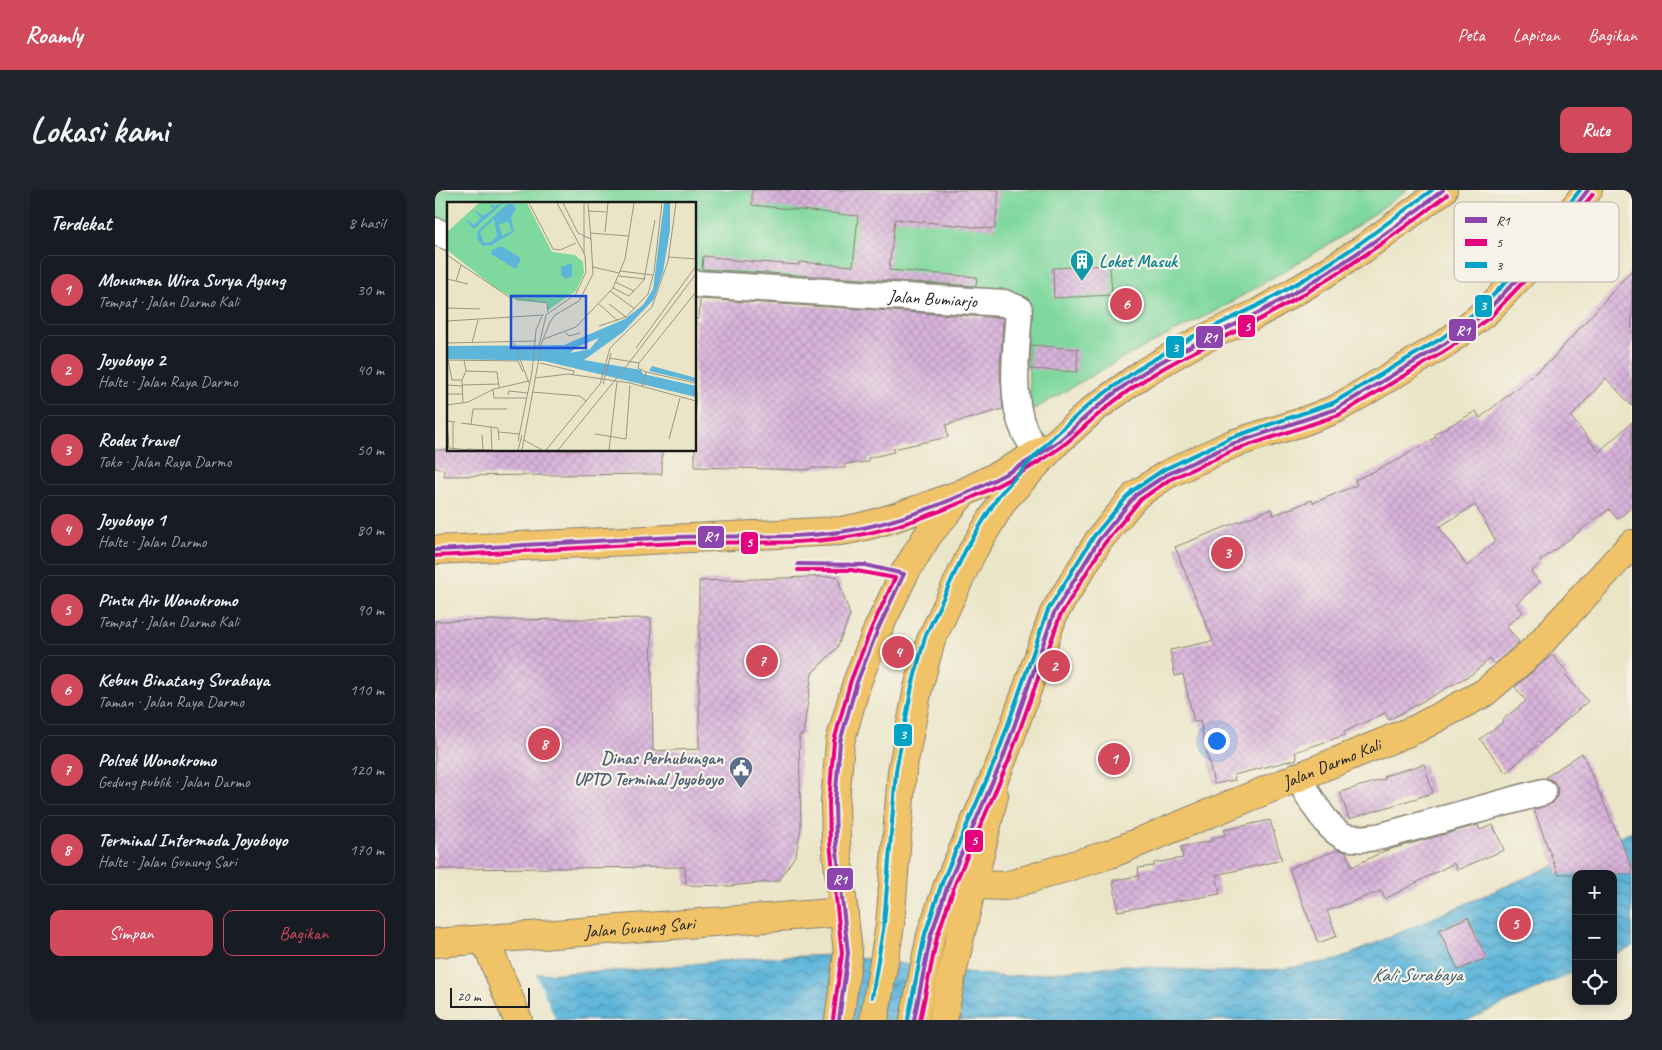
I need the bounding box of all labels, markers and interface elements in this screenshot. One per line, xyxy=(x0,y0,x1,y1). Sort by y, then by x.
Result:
text: Roamly xyxy=(25,20,82,50)
text: Peta xyxy=(1458,24,1485,46)
text: Lapisan xyxy=(1513,24,1560,46)
text: Bagikan xyxy=(1588,24,1637,46)
button: Rute xyxy=(1560,107,1632,153)
text: Lokasi kami xyxy=(30,108,168,153)
inset map xyxy=(447,202,696,451)
legend xyxy=(1454,202,1619,282)
text: Terdekat xyxy=(50,210,111,236)
text: R1 xyxy=(1496,212,1511,229)
text: 8 hasil xyxy=(348,213,385,233)
text: 5 xyxy=(1496,234,1503,251)
building icon: Loket Masuk xyxy=(1069,248,1095,282)
place label: Loket Masuk xyxy=(1099,250,1179,272)
text: 3 xyxy=(1496,257,1504,274)
text: Monumen Wira Surya Agung xyxy=(98,268,285,292)
text: 1 xyxy=(63,280,71,300)
text: 30 m xyxy=(357,280,384,300)
street label: Jalan Bumiarjo xyxy=(886,285,979,312)
pin: 6 xyxy=(1110,285,1142,323)
text: Tempat · Jalan Darmo Kali xyxy=(98,292,239,312)
line badge: 3 xyxy=(1474,294,1493,318)
text: 3 xyxy=(1480,297,1488,314)
line badge: 5 xyxy=(1237,314,1256,338)
text: 5 xyxy=(1244,318,1252,335)
line badge: R1 xyxy=(1448,318,1477,342)
text: R1 xyxy=(1456,322,1472,339)
line badge: R1 xyxy=(1195,325,1224,349)
text: R1 xyxy=(1203,329,1219,346)
line badge: 3 xyxy=(1165,335,1185,359)
text: 3 xyxy=(1172,339,1180,356)
text: Joyoboyo 2 xyxy=(98,348,166,372)
text: 2 xyxy=(63,360,71,380)
text: 40 m xyxy=(357,360,384,380)
text: Halte · Jalan Raya Darmo xyxy=(98,372,238,392)
text: Rodex travel xyxy=(98,428,177,452)
text: 3 xyxy=(63,440,71,460)
text: 50 m xyxy=(357,440,384,460)
text: Toko · Jalan Raya Darmo xyxy=(98,452,231,472)
text: Joyoboyo 1 xyxy=(98,508,166,532)
text: 4 xyxy=(63,520,71,540)
text: 80 m xyxy=(357,520,384,540)
line badge: R1 xyxy=(697,525,725,549)
text: R1 xyxy=(704,528,720,545)
line badge: 5 xyxy=(740,531,759,555)
text: Halte · Jalan Darmo xyxy=(98,532,206,552)
text: 5 xyxy=(746,534,754,551)
pin: 3 xyxy=(1211,534,1243,572)
text: Pintu Air Wonokromo xyxy=(98,588,237,612)
text: 5 xyxy=(64,600,70,620)
text: 90 m xyxy=(357,600,384,620)
text: Tempat · Jalan Darmo Kali xyxy=(98,612,239,632)
pin: 4 xyxy=(882,633,914,671)
pin: 7 xyxy=(746,642,778,680)
pin: 2 xyxy=(1038,647,1070,685)
text: Kebun Binatang Surabaya xyxy=(98,668,269,692)
text: 6 xyxy=(63,680,71,700)
text: 110 m xyxy=(350,680,384,700)
text: Taman · Jalan Raya Darmo xyxy=(98,692,244,712)
line badge: 3 xyxy=(893,723,913,747)
pin: 8 xyxy=(528,725,560,763)
text: 3 xyxy=(900,726,908,743)
your location xyxy=(1204,728,1230,754)
street label: Jalan Darmo Kali xyxy=(1278,733,1386,794)
pin: 1 xyxy=(1098,740,1130,778)
place label: Dinas Perhubungan UPTD Terminal Joyoboyo xyxy=(574,747,724,790)
text: Polsek Wonokromo xyxy=(98,748,216,772)
public building icon: Dinas Perhubungan UPTD Terminal Joyoboyo xyxy=(728,755,754,789)
text: 7 xyxy=(63,760,71,780)
text: 120 m xyxy=(350,760,384,780)
text: Gedung publik · Jalan Darmo xyxy=(98,772,250,792)
text: Terminal Intermoda Joyoboyo xyxy=(98,828,287,852)
line badge: 5 xyxy=(964,829,984,853)
text: 5 xyxy=(971,832,979,849)
text: 8 xyxy=(63,840,71,860)
text: 170 m xyxy=(350,840,384,860)
text: Halte · Jalan Gunung Sari xyxy=(98,852,237,872)
line badge: R1 xyxy=(826,867,854,891)
map controls xyxy=(1572,870,1617,1005)
button: + xyxy=(1572,870,1617,915)
text: R1 xyxy=(833,871,849,888)
pin: 5 xyxy=(1499,905,1531,943)
button: Simpan xyxy=(50,910,213,956)
button: Bagikan xyxy=(223,910,385,956)
street label: Jalan Gunung Sari xyxy=(582,912,698,943)
button: − xyxy=(1572,915,1617,960)
button: locate xyxy=(1572,960,1617,1005)
water label: Kali Surabaya xyxy=(1372,963,1464,987)
scale bar xyxy=(450,985,530,1008)
text: 20 m xyxy=(457,988,481,1005)

